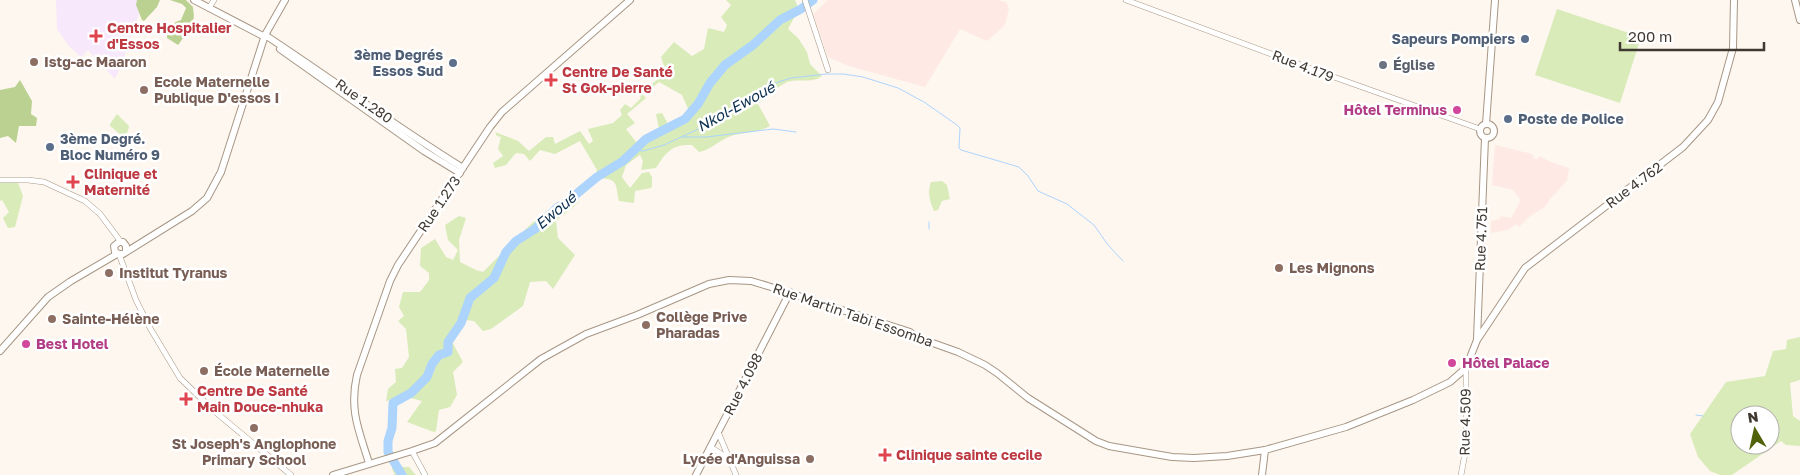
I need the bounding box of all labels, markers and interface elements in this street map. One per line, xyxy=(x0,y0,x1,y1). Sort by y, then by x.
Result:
place label: Centre Hospitalier d'Essos xyxy=(107,19,232,52)
scale bar xyxy=(1620,20,1764,52)
text: 200 m xyxy=(1628,27,1672,45)
marker: Centre Hospitalier d'Essos xyxy=(89,29,103,43)
place label: Sapeurs Pompiers xyxy=(1392,30,1515,47)
marker: Sapeurs Pompiers xyxy=(1519,33,1531,45)
place label: 3ème Degrés Essos Sud xyxy=(354,46,443,79)
street label: Rue 4.179 xyxy=(1270,46,1336,85)
place label: Istg-ac Maaron xyxy=(44,53,147,70)
marker: Istg-ac Maaron xyxy=(28,56,40,68)
place label: Église xyxy=(1393,56,1435,73)
marker: 3ème Degrés Essos Sud xyxy=(447,57,459,69)
marker: Église xyxy=(1377,59,1389,71)
place label: Centre De Santé St Gok-pierre xyxy=(562,63,673,96)
place label: Ecole Maternelle Publique D'essos I xyxy=(154,73,279,106)
marker: Centre De Santé St Gok-pierre xyxy=(544,73,558,87)
street label: Rue 1.280 xyxy=(333,75,396,126)
water label: Nkol-Ewoué xyxy=(693,77,779,135)
marker: Ecole Maternelle Publique D'essos I xyxy=(138,84,150,96)
place label: Hôtel Terminus xyxy=(1344,101,1447,118)
marker: Hôtel Terminus xyxy=(1451,104,1463,116)
place label: Poste de Police xyxy=(1518,110,1624,127)
marker: Poste de Police xyxy=(1502,113,1514,125)
place label: 3ème Degré. Bloc Numéro 9 xyxy=(60,130,160,163)
marker: 3ème Degré. Bloc Numéro 9 xyxy=(44,141,56,153)
street label: Rue 4.762 xyxy=(1602,158,1665,211)
place label: Clinique et Maternité xyxy=(84,165,158,198)
street label: Rue 1.273 xyxy=(414,172,464,235)
marker: Clinique et Maternité xyxy=(66,175,80,189)
water label: Ewoué xyxy=(531,187,580,232)
street label: Rue 4.751 xyxy=(1471,206,1490,271)
place label: Les Mignons xyxy=(1289,259,1375,276)
marker: Les Mignons xyxy=(1273,262,1285,274)
place label: Institut Tyranus xyxy=(119,264,228,281)
marker: Institut Tyranus xyxy=(103,267,115,279)
street label: Rue Martin Tabi Essomba xyxy=(771,279,936,350)
place label: Collège Prive Pharadas xyxy=(656,308,747,341)
place label: Sainte-Hélène xyxy=(62,310,160,327)
marker: Sainte-Hélène xyxy=(46,313,58,325)
marker: Collège Prive Pharadas xyxy=(640,319,652,331)
place label: Best Hotel xyxy=(36,335,109,352)
marker: Best Hotel xyxy=(20,338,32,350)
street label: Rue 4.098 xyxy=(720,350,766,418)
place label: Hôtel Palace xyxy=(1462,354,1549,371)
marker: Hôtel Palace xyxy=(1446,357,1458,369)
place label: École Maternelle xyxy=(214,362,330,379)
marker: École Maternelle xyxy=(198,365,210,377)
place label: Centre De Santé Main Douce-nhuka xyxy=(197,382,323,415)
street label: Rue 4.509 xyxy=(1455,388,1474,456)
marker: Centre De Santé Main Douce-nhuka xyxy=(179,392,193,406)
north arrow xyxy=(1730,405,1780,455)
text: N xyxy=(1746,407,1759,426)
marker: St Joseph's Anglophone Primary School xyxy=(248,422,260,434)
place label: St Joseph's Anglophone Primary School xyxy=(172,435,336,468)
place label: Clinique sainte cecile xyxy=(896,446,1042,463)
marker: Clinique sainte cecile xyxy=(878,448,892,462)
place label: Lycée d'Anguissa xyxy=(683,450,800,467)
marker: Lycée d'Anguissa xyxy=(804,453,816,465)

